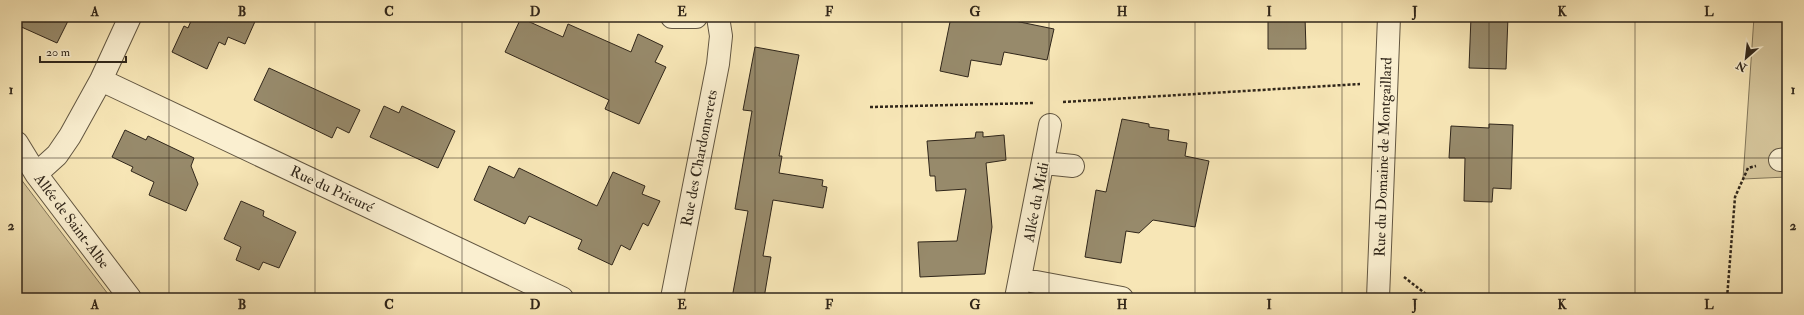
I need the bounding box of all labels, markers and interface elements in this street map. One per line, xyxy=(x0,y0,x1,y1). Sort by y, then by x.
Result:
text: A xyxy=(90,4,100,20)
text: B xyxy=(238,4,246,20)
text: C xyxy=(384,4,394,20)
text: D xyxy=(530,4,541,20)
text: E xyxy=(677,4,687,20)
text: F xyxy=(825,4,834,20)
text: G xyxy=(970,4,981,20)
text: H xyxy=(1117,4,1128,20)
text: I xyxy=(1266,4,1272,20)
text: J xyxy=(1411,4,1418,21)
text: K xyxy=(1557,4,1567,20)
text: L xyxy=(1704,4,1714,20)
scale bar xyxy=(40,38,126,64)
north arrow xyxy=(1726,38,1766,78)
text: 20 m xyxy=(46,45,71,60)
street label: Rue du Domaine de Montgaillard xyxy=(1371,56,1396,257)
text: N xyxy=(1733,58,1750,75)
text: 1 xyxy=(9,82,14,98)
text: 1 xyxy=(1791,82,1796,98)
street label: Rue des Chardonnerets xyxy=(677,88,722,228)
street label: Allée du Midi xyxy=(1019,161,1054,245)
street label: Rue du Prieuré xyxy=(287,162,377,217)
street label: Allée de Saint-Albe xyxy=(29,169,113,273)
text: 2 xyxy=(8,218,15,234)
text: 2 xyxy=(1790,218,1797,234)
text: A xyxy=(90,297,100,313)
text: B xyxy=(238,297,246,313)
text: C xyxy=(384,297,394,313)
text: D xyxy=(530,297,541,313)
text: E xyxy=(677,297,687,313)
text: F xyxy=(825,297,834,313)
text: G xyxy=(970,297,981,313)
text: H xyxy=(1117,297,1128,313)
text: I xyxy=(1266,297,1272,313)
text: J xyxy=(1411,297,1418,314)
text: K xyxy=(1557,297,1567,313)
text: L xyxy=(1704,297,1714,313)

